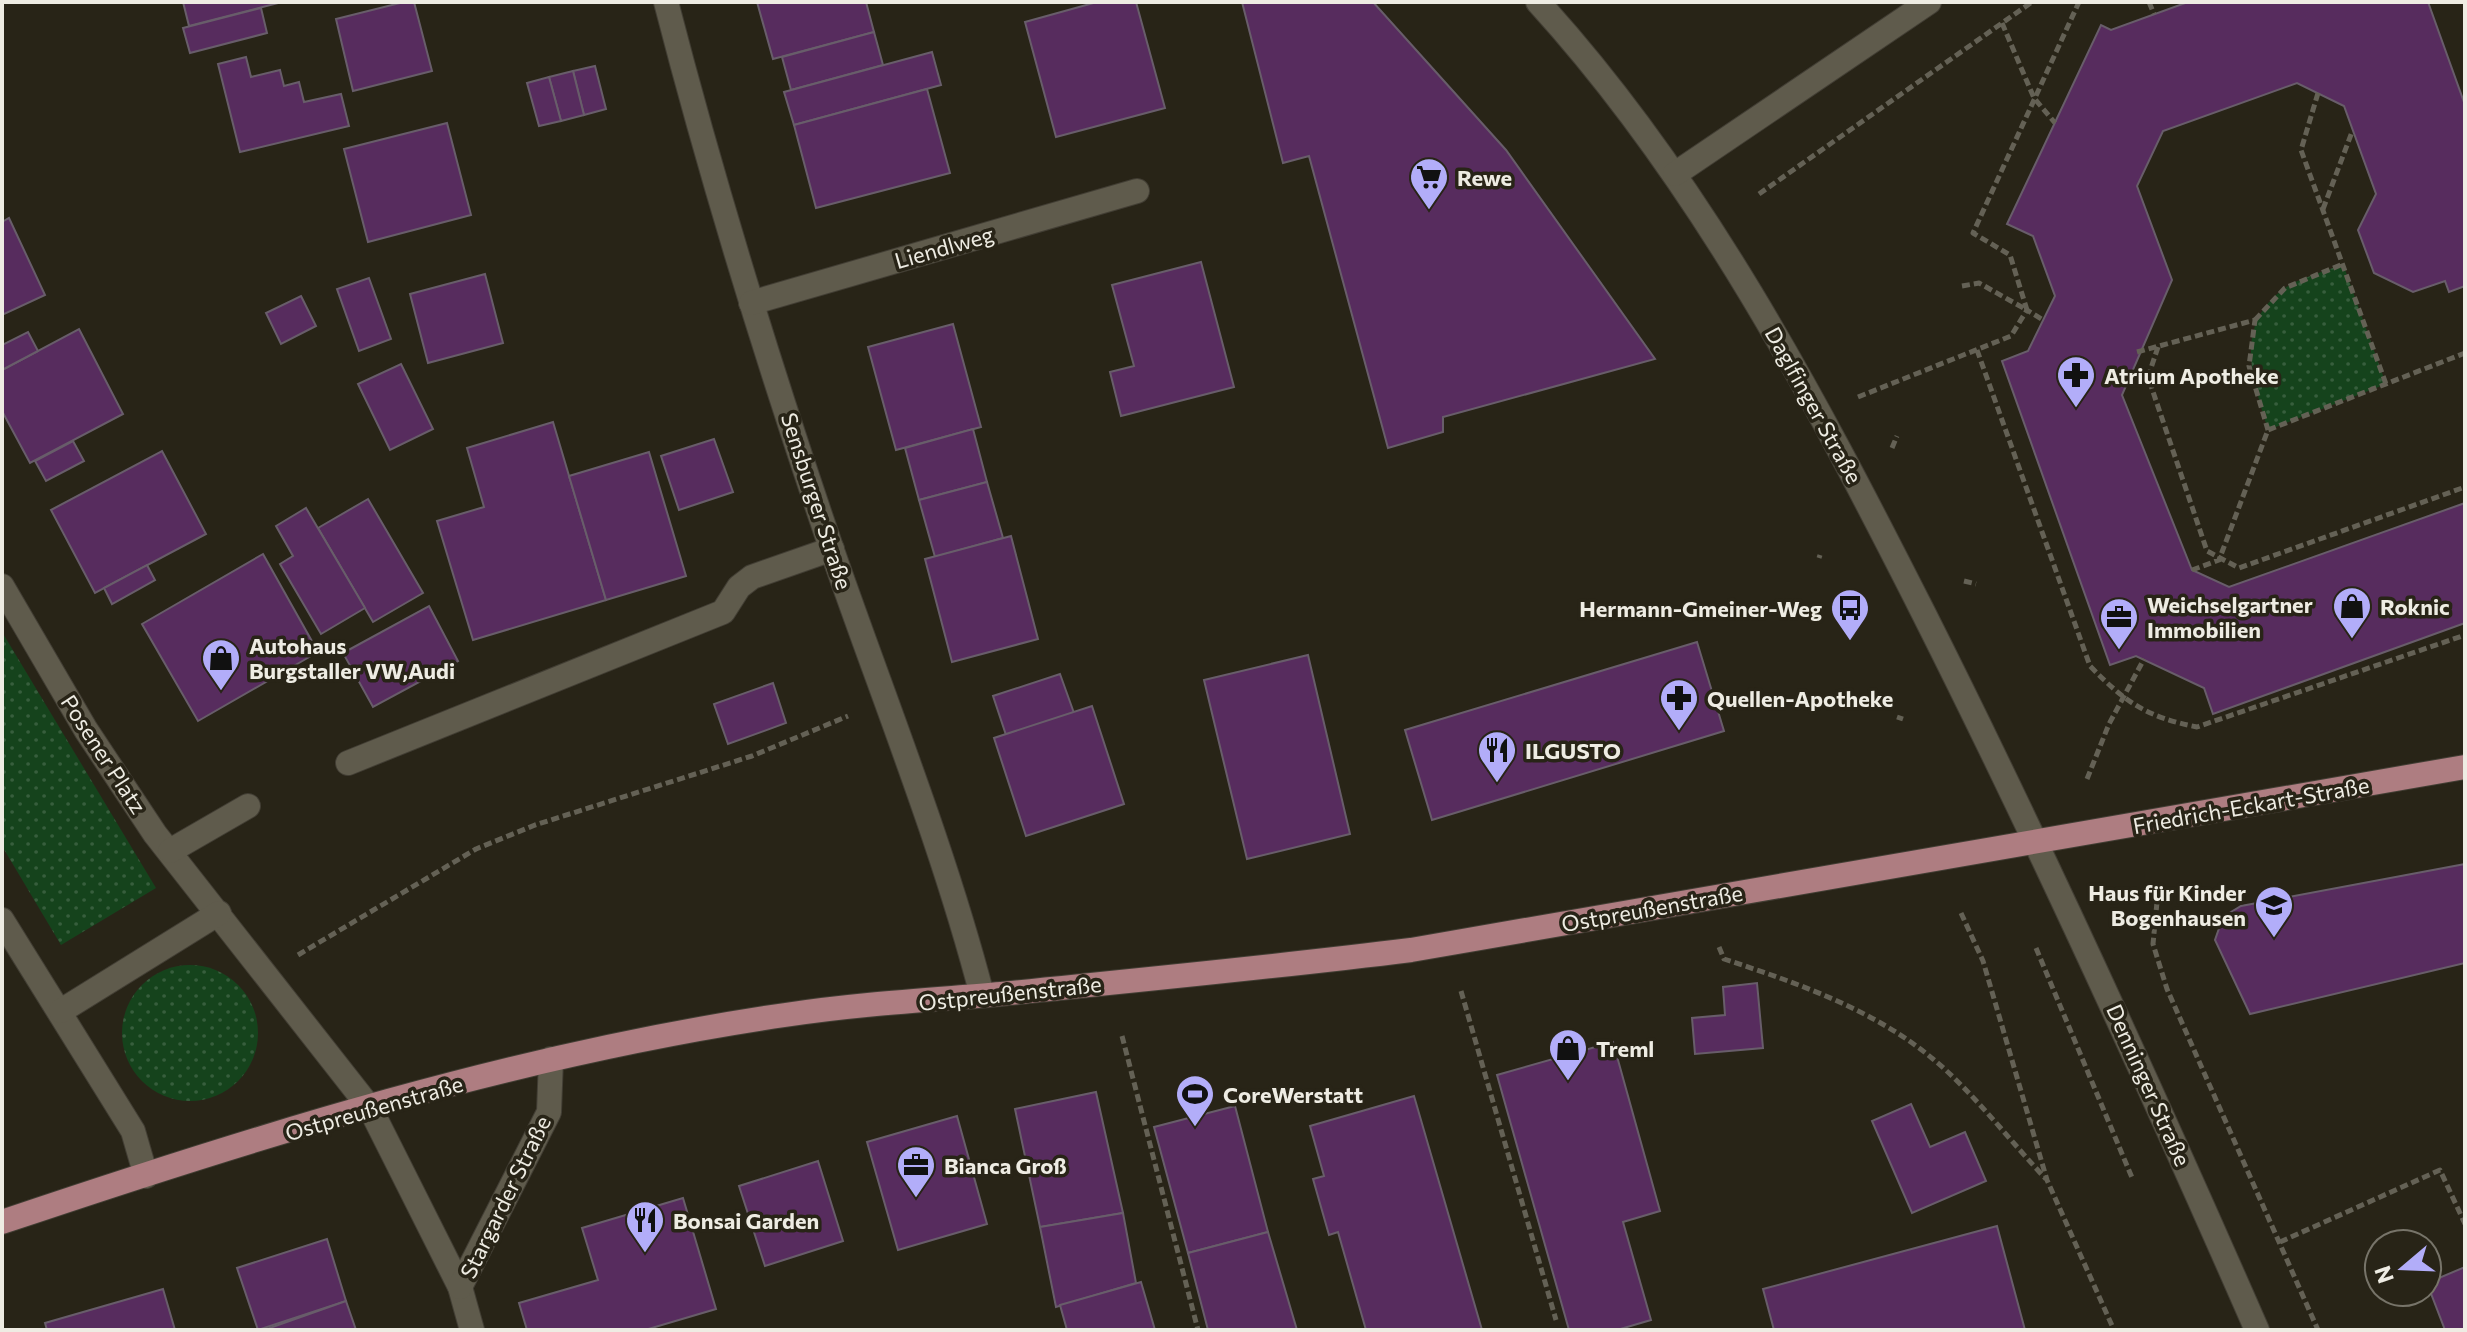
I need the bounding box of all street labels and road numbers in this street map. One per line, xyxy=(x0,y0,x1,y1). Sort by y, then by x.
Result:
street label: Liendlweg xyxy=(891,220,997,274)
street label: Daglfinger Straße xyxy=(1760,322,1868,488)
street label: Sensburger Straße xyxy=(776,409,858,593)
street label: Posener Platz xyxy=(56,690,152,818)
street label: Friedrich-Eckart-Straße xyxy=(2131,771,2371,839)
street label: Ostpreußenstraße xyxy=(1559,879,1745,937)
street label: Ostpreußenstraße xyxy=(917,970,1103,1016)
street label: Denninger Straße xyxy=(2101,1000,2197,1170)
street label: Ostpreußenstraße xyxy=(282,1070,466,1146)
street label: Stargarder Straße xyxy=(454,1111,556,1283)

